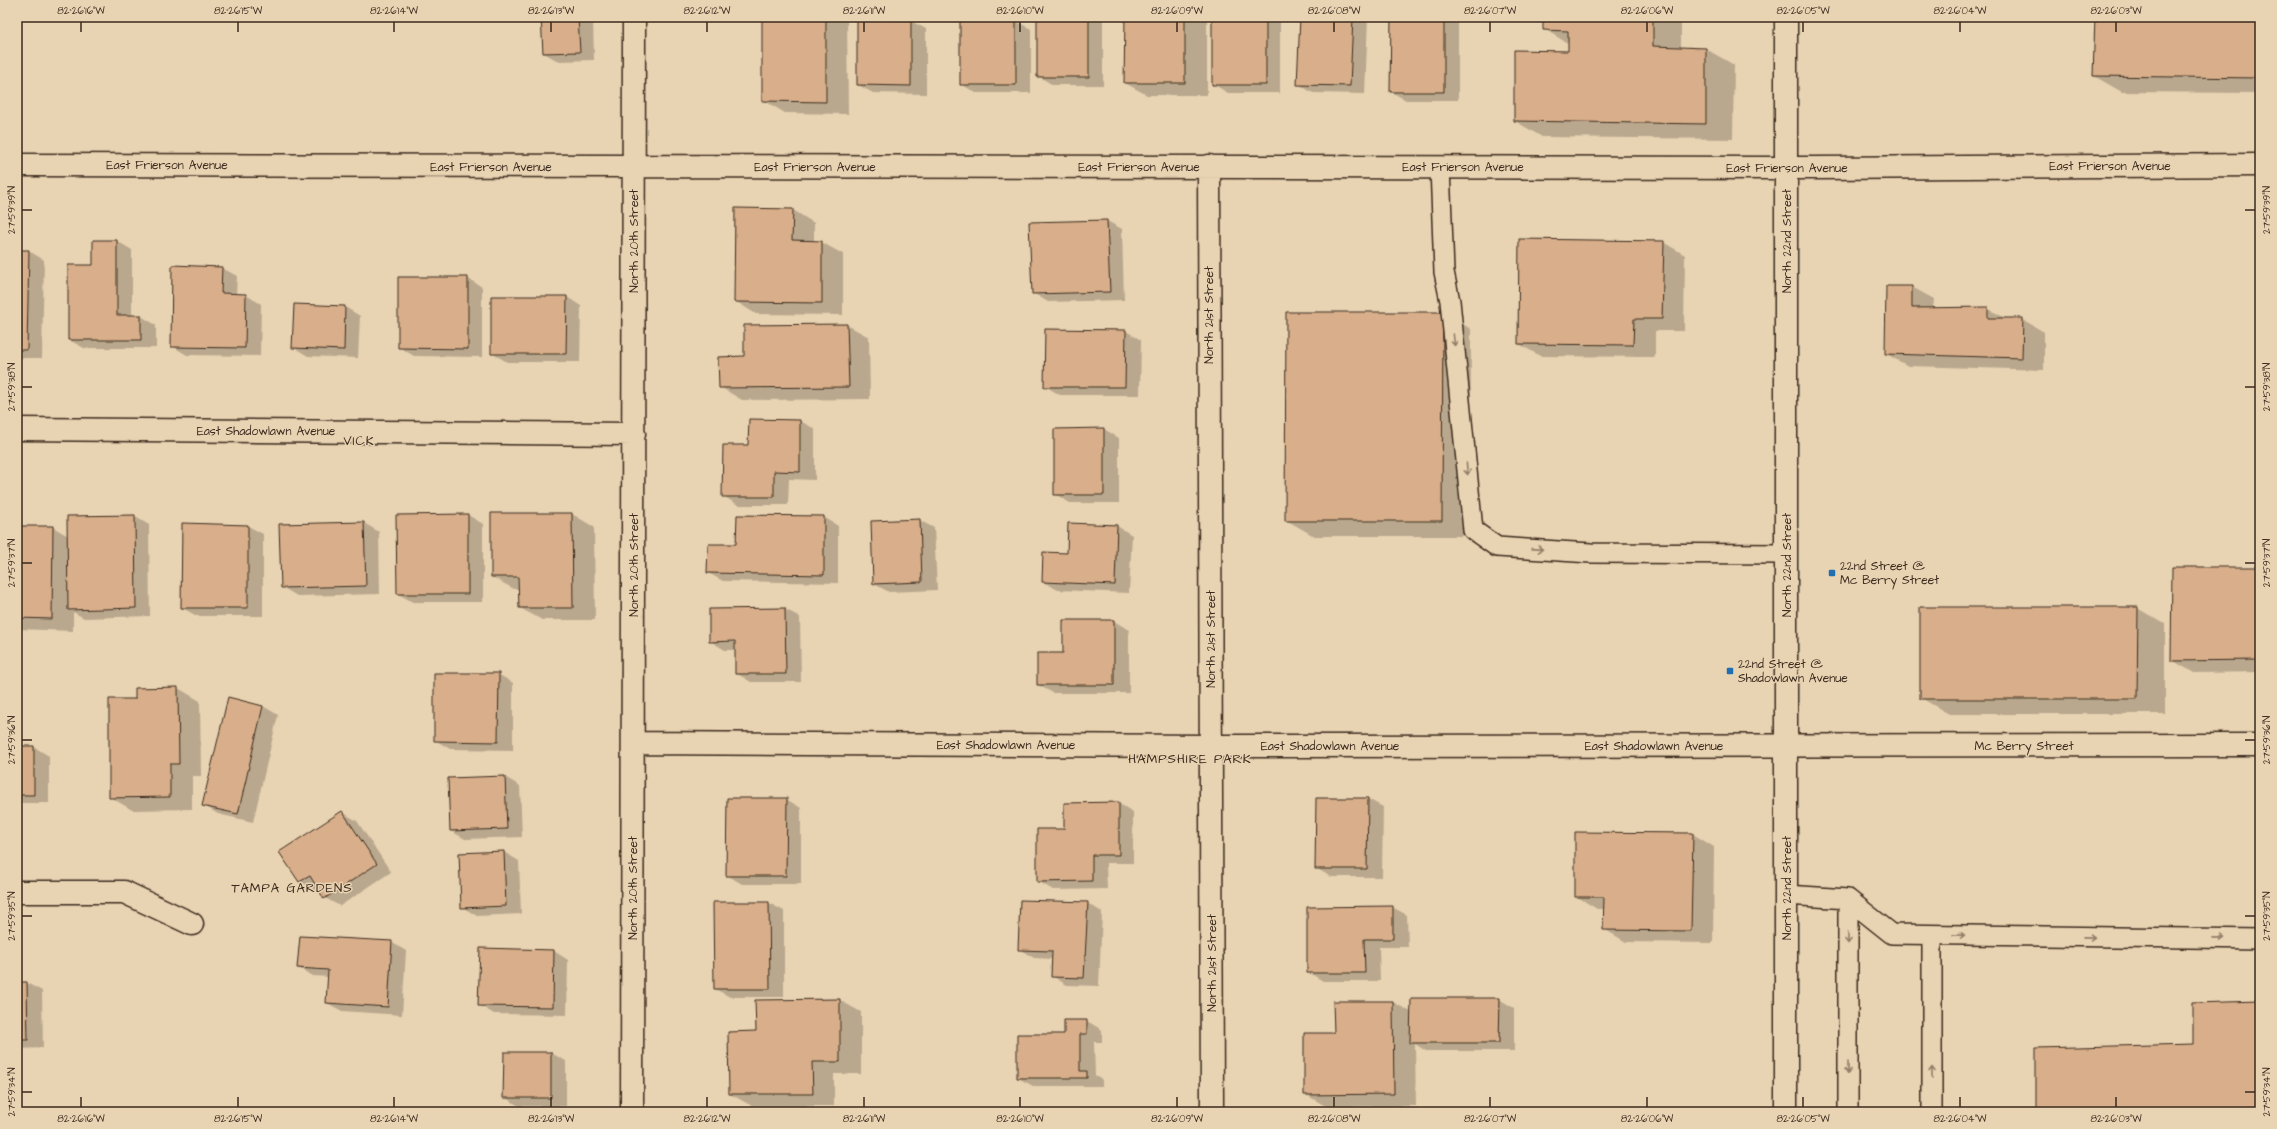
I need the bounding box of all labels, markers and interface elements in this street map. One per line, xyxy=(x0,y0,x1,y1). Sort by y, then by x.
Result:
text: 82°26'16"W xyxy=(57,4,105,18)
text: 82°26'15"W xyxy=(214,4,263,18)
text: 82°26'14"W xyxy=(370,4,419,18)
text: 82°26'13"W xyxy=(528,4,575,18)
text: 82°26'12"W xyxy=(684,4,731,18)
text: 82°26'11"W xyxy=(843,4,886,18)
text: 82°26'10"W xyxy=(996,4,1044,18)
text: 82°26'09"W xyxy=(1151,4,1203,18)
text: 82°26'08"W xyxy=(1308,4,1361,18)
text: 82°26'07"W xyxy=(1464,4,1517,18)
text: 82°26'06"W xyxy=(1621,4,1674,18)
text: 82°26'05"W xyxy=(1776,4,1830,18)
text: 82°26'04"W xyxy=(1934,4,1987,18)
text: 82°26'03"W xyxy=(2090,4,2142,18)
street label: East Frierson Avenue xyxy=(106,157,228,174)
street label: East Frierson Avenue xyxy=(2049,158,2171,175)
street label: East Frierson Avenue xyxy=(430,159,552,176)
street label: East Frierson Avenue xyxy=(754,159,876,176)
street label: East Frierson Avenue xyxy=(1078,159,1200,176)
street label: East Frierson Avenue xyxy=(1402,159,1524,176)
street label: East Frierson Avenue xyxy=(1726,160,1848,177)
text: 27°59'39"N xyxy=(5,186,19,234)
text: 27°59'39"N xyxy=(2260,186,2274,234)
street label: North 20th Street xyxy=(626,189,643,293)
street label: North 22nd Street xyxy=(1779,189,1796,293)
street label: North 21st Street xyxy=(1201,266,1218,364)
one-way arrow xyxy=(1450,333,1458,346)
text: 27°59'38"N xyxy=(5,363,19,411)
text: 27°59'38"N xyxy=(2260,363,2274,411)
street label: East Shadowlawn Avenue xyxy=(197,423,336,440)
district label: VICK xyxy=(343,432,375,450)
one-way arrow xyxy=(1463,462,1471,475)
street label: North 20th Street xyxy=(626,513,643,617)
street label: North 22nd Street xyxy=(1779,513,1796,617)
text: 27°59'37"N xyxy=(5,539,19,587)
text: 27°59'37"N xyxy=(2260,539,2274,587)
one-way arrow xyxy=(1530,546,1543,553)
place label: 22nd Street @ Mc Berry Street xyxy=(1840,558,1939,590)
marker: 22nd Street @ Mc Berry Street xyxy=(1827,568,1837,578)
street label: North 21st Street xyxy=(1203,590,1220,688)
place label: 22nd Street @ Shadowlawn Avenue xyxy=(1738,656,1848,687)
marker: 22nd Street @ Shadowlawn Avenue xyxy=(1725,666,1735,676)
text: 27°59'36"N xyxy=(5,716,19,764)
text: 27°59'36"N xyxy=(2260,716,2274,764)
street label: East Shadowlawn Avenue xyxy=(937,737,1076,754)
street label: East Shadowlawn Avenue xyxy=(1261,738,1400,755)
street label: East Shadowlawn Avenue xyxy=(1585,738,1724,755)
street label: Mc Berry Street xyxy=(1975,738,2074,756)
district label: HAMPSHIRE PARK xyxy=(1128,750,1252,768)
street label: North 20th Street xyxy=(625,836,642,940)
street label: North 22nd Street xyxy=(1779,836,1796,940)
district label: TAMPA GARDENS xyxy=(231,879,353,897)
text: 27°59'35"N xyxy=(5,891,19,941)
text: 27°59'35"N xyxy=(2260,891,2274,941)
street label: North 21st Street xyxy=(1204,914,1221,1012)
one-way arrow xyxy=(1844,931,1852,944)
one-way arrow xyxy=(1952,931,1965,939)
one-way arrow xyxy=(2082,933,2095,941)
one-way arrow xyxy=(2212,934,2225,942)
one-way arrow xyxy=(1844,1061,1852,1074)
one-way arrow xyxy=(1928,1067,1936,1080)
text: 27°59'34"N xyxy=(5,1068,19,1117)
text: 27°59'34"N xyxy=(2260,1068,2274,1117)
text: 82°26'16"W xyxy=(57,1112,105,1126)
text: 82°26'15"W xyxy=(214,1112,263,1126)
text: 82°26'14"W xyxy=(370,1112,419,1126)
text: 82°26'13"W xyxy=(528,1112,575,1126)
text: 82°26'12"W xyxy=(684,1112,731,1126)
text: 82°26'11"W xyxy=(843,1112,886,1126)
text: 82°26'10"W xyxy=(996,1112,1044,1126)
text: 82°26'09"W xyxy=(1151,1112,1203,1126)
text: 82°26'08"W xyxy=(1308,1112,1361,1126)
text: 82°26'07"W xyxy=(1464,1112,1517,1126)
text: 82°26'06"W xyxy=(1621,1112,1674,1126)
text: 82°26'05"W xyxy=(1776,1112,1830,1126)
text: 82°26'04"W xyxy=(1934,1112,1987,1126)
text: 82°26'03"W xyxy=(2090,1112,2142,1126)

